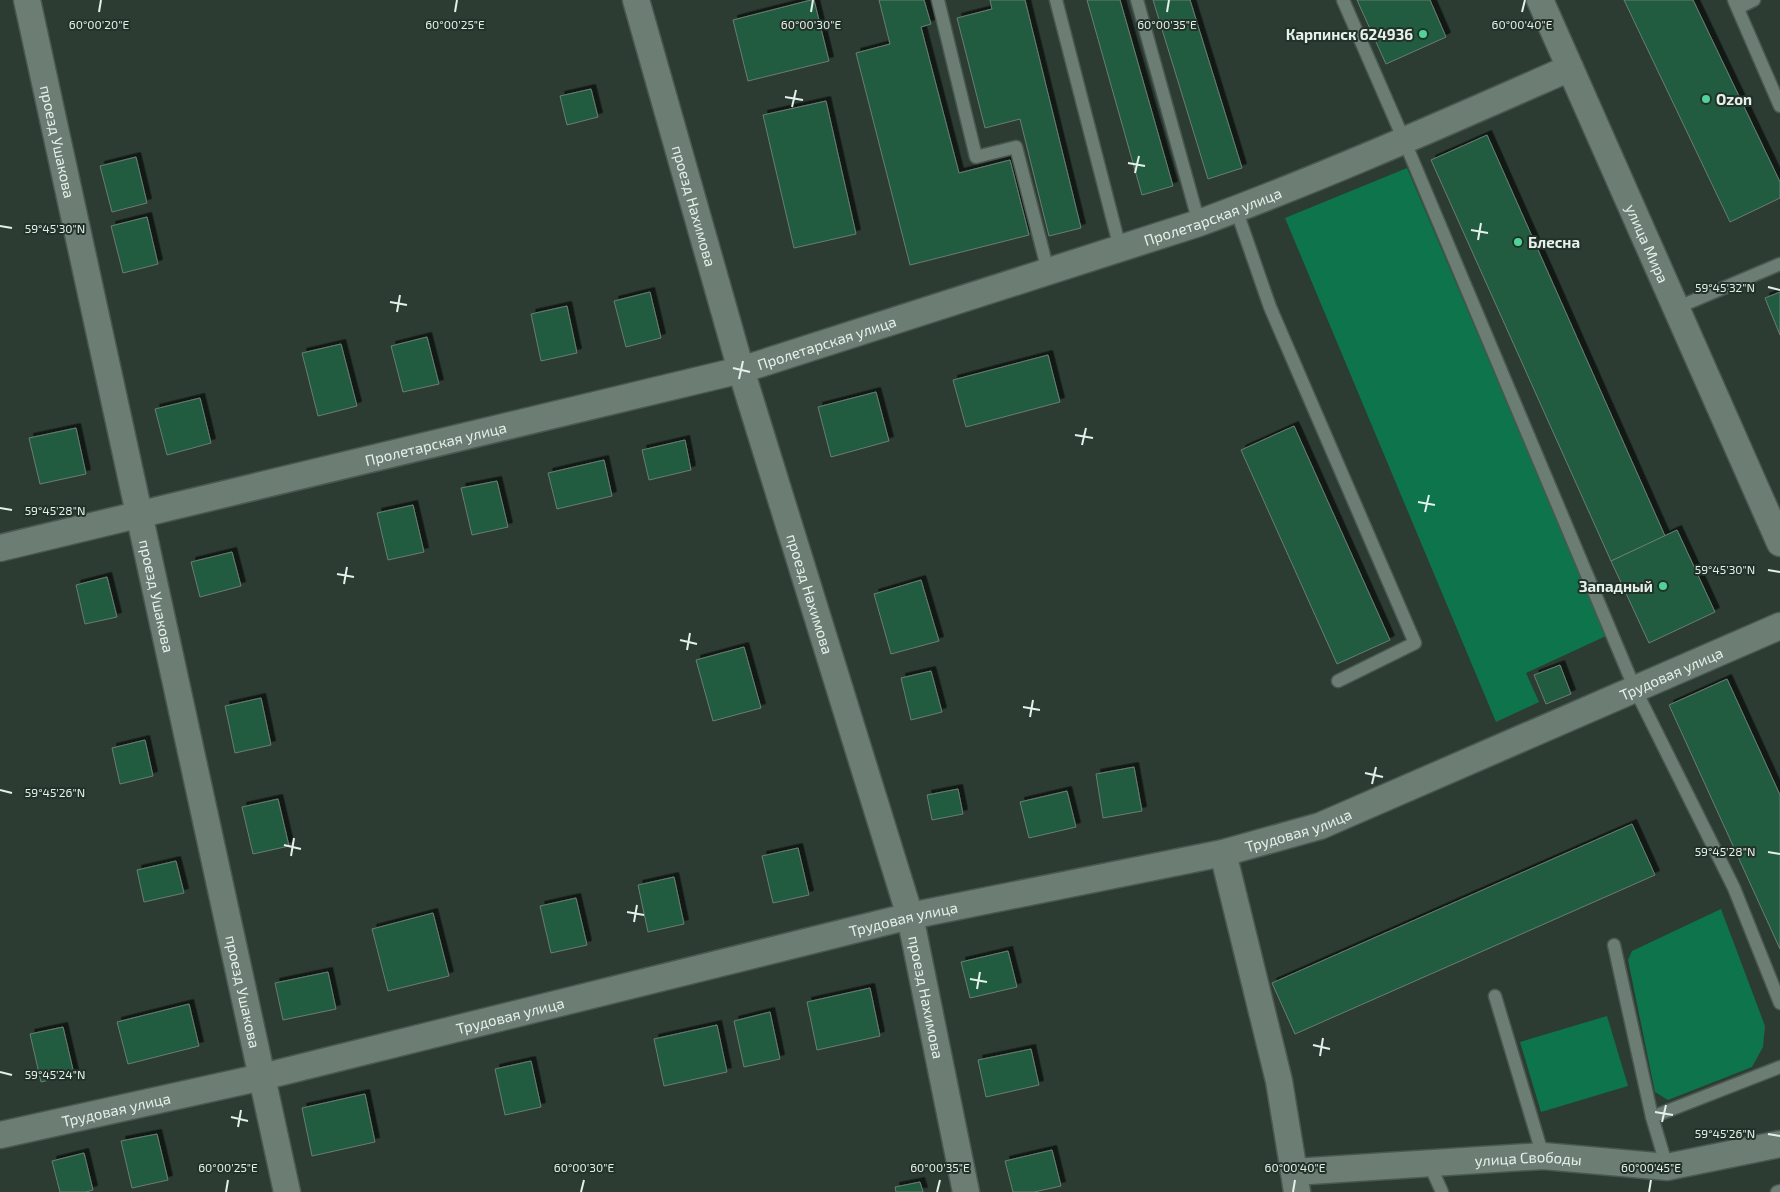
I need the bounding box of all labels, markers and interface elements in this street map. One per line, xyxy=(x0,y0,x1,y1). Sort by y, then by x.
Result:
text: 60°00'20"E xyxy=(69,17,129,31)
text: 60°00'25"E xyxy=(425,17,485,31)
text: 60°00'30"E xyxy=(781,17,841,31)
text: 60°00'35"E xyxy=(1137,17,1197,31)
text: 60°00'40"E xyxy=(1492,17,1553,31)
place label: Карпинск 624936 xyxy=(1286,25,1413,43)
marker: Карпинск 624936 xyxy=(1417,28,1429,40)
street label: проезд Ушакова xyxy=(37,83,79,200)
place label: Ozon xyxy=(1716,90,1752,108)
marker: Ozon xyxy=(1700,93,1712,105)
street label: проезд Нахимова xyxy=(669,143,720,268)
street label: Пролетарская улица xyxy=(1141,183,1284,249)
street label: улица Мира xyxy=(1621,201,1673,285)
text: 59°45'30"N xyxy=(25,221,85,235)
place label: Блесна xyxy=(1528,233,1580,251)
marker: Блесна xyxy=(1512,236,1524,248)
text: 59°45'32"N xyxy=(1695,280,1755,294)
street label: Пролетарская улица xyxy=(755,312,898,373)
street label: Пролетарская улица xyxy=(363,418,508,469)
text: 59°45'28"N xyxy=(25,503,85,517)
street label: проезд Нахимова xyxy=(783,532,837,656)
street label: проезд Ушакова xyxy=(136,538,178,654)
text: 59°45'30"N xyxy=(1695,562,1755,576)
place label: Западный xyxy=(1579,577,1653,595)
marker: Западный xyxy=(1657,580,1669,592)
street label: Трудовая улица xyxy=(1617,643,1726,704)
text: 59°45'26"N xyxy=(25,785,85,799)
street label: Трудовая улица xyxy=(1243,804,1354,855)
text: 59°45'28"N xyxy=(1695,844,1755,858)
street label: Трудовая улица xyxy=(847,898,959,940)
street label: проезд Ушакова xyxy=(222,934,264,1050)
street label: проезд Нахимова xyxy=(905,934,948,1060)
street label: Трудовая улица xyxy=(454,993,566,1037)
text: 59°45'24"N xyxy=(25,1067,85,1081)
street label: Трудовая улица xyxy=(60,1089,172,1130)
text: 59°45'26"N xyxy=(1695,1126,1755,1140)
street label: улица Свободы xyxy=(1474,1147,1583,1170)
text: 60°00'25"E xyxy=(198,1160,258,1174)
text: 60°00'30"E xyxy=(554,1160,614,1174)
text: 60°00'35"E xyxy=(910,1160,970,1174)
text: 60°00'40"E xyxy=(1265,1160,1326,1174)
text: 60°00'45"E xyxy=(1621,1160,1681,1174)

